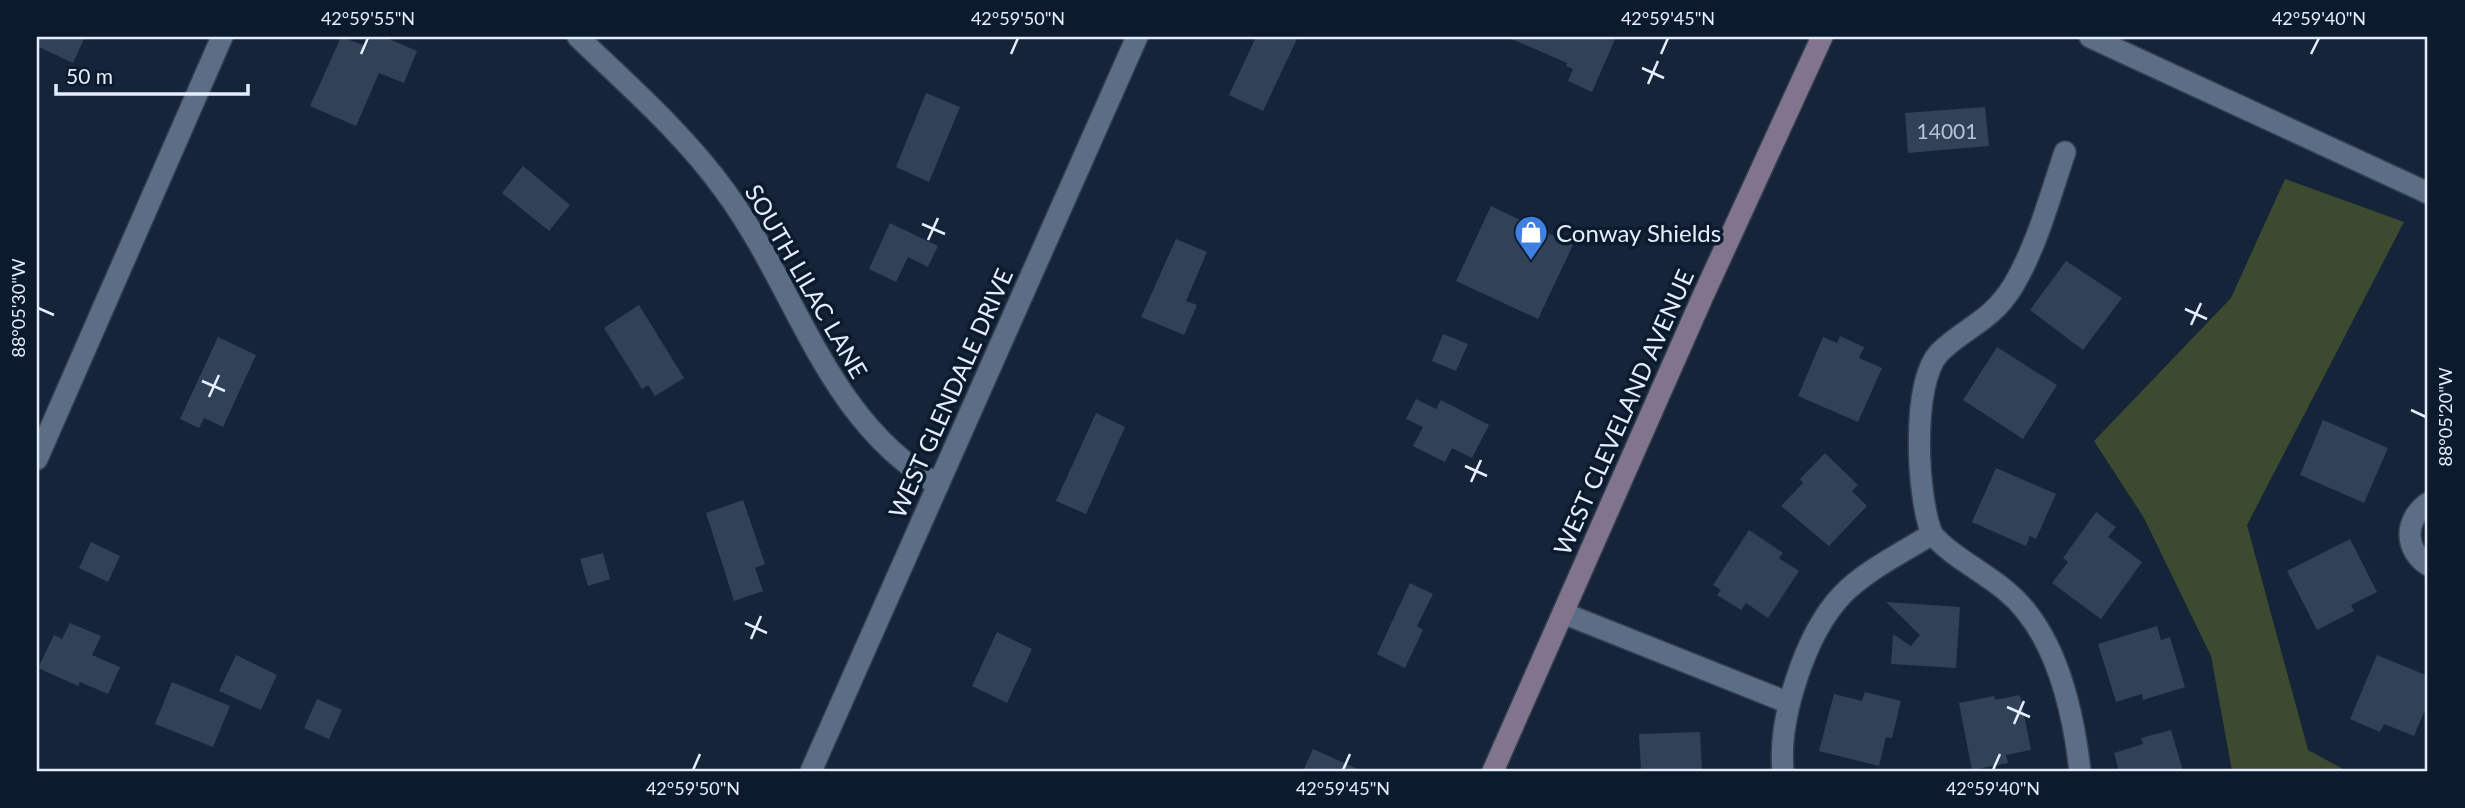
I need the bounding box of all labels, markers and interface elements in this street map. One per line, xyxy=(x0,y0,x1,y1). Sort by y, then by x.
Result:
text: 42°59'55"N xyxy=(321,7,415,29)
text: 42°59'50"N xyxy=(971,7,1065,29)
text: 42°59'45"N xyxy=(1621,7,1715,29)
text: 42°59'40"N xyxy=(2272,7,2366,29)
scale bar xyxy=(56,52,248,96)
text: 50 m xyxy=(66,63,113,88)
house number: 14001 xyxy=(1917,118,1977,143)
street label: SOUTH LILAC LANE xyxy=(740,179,874,383)
shop icon: Conway Shields xyxy=(1512,213,1550,262)
place label: Conway Shields xyxy=(1556,218,1721,247)
text: 88°05'30"W xyxy=(7,258,29,358)
street label: WEST GLENDALE DRIVE xyxy=(882,264,1018,522)
street label: WEST CLEVELAND AVENUE xyxy=(1547,265,1699,559)
text: 88°05'20"W xyxy=(2434,367,2456,467)
text: 42°59'50"N xyxy=(646,777,740,799)
text: 42°59'45"N xyxy=(1296,777,1390,799)
text: 42°59'40"N xyxy=(1946,777,2040,799)

